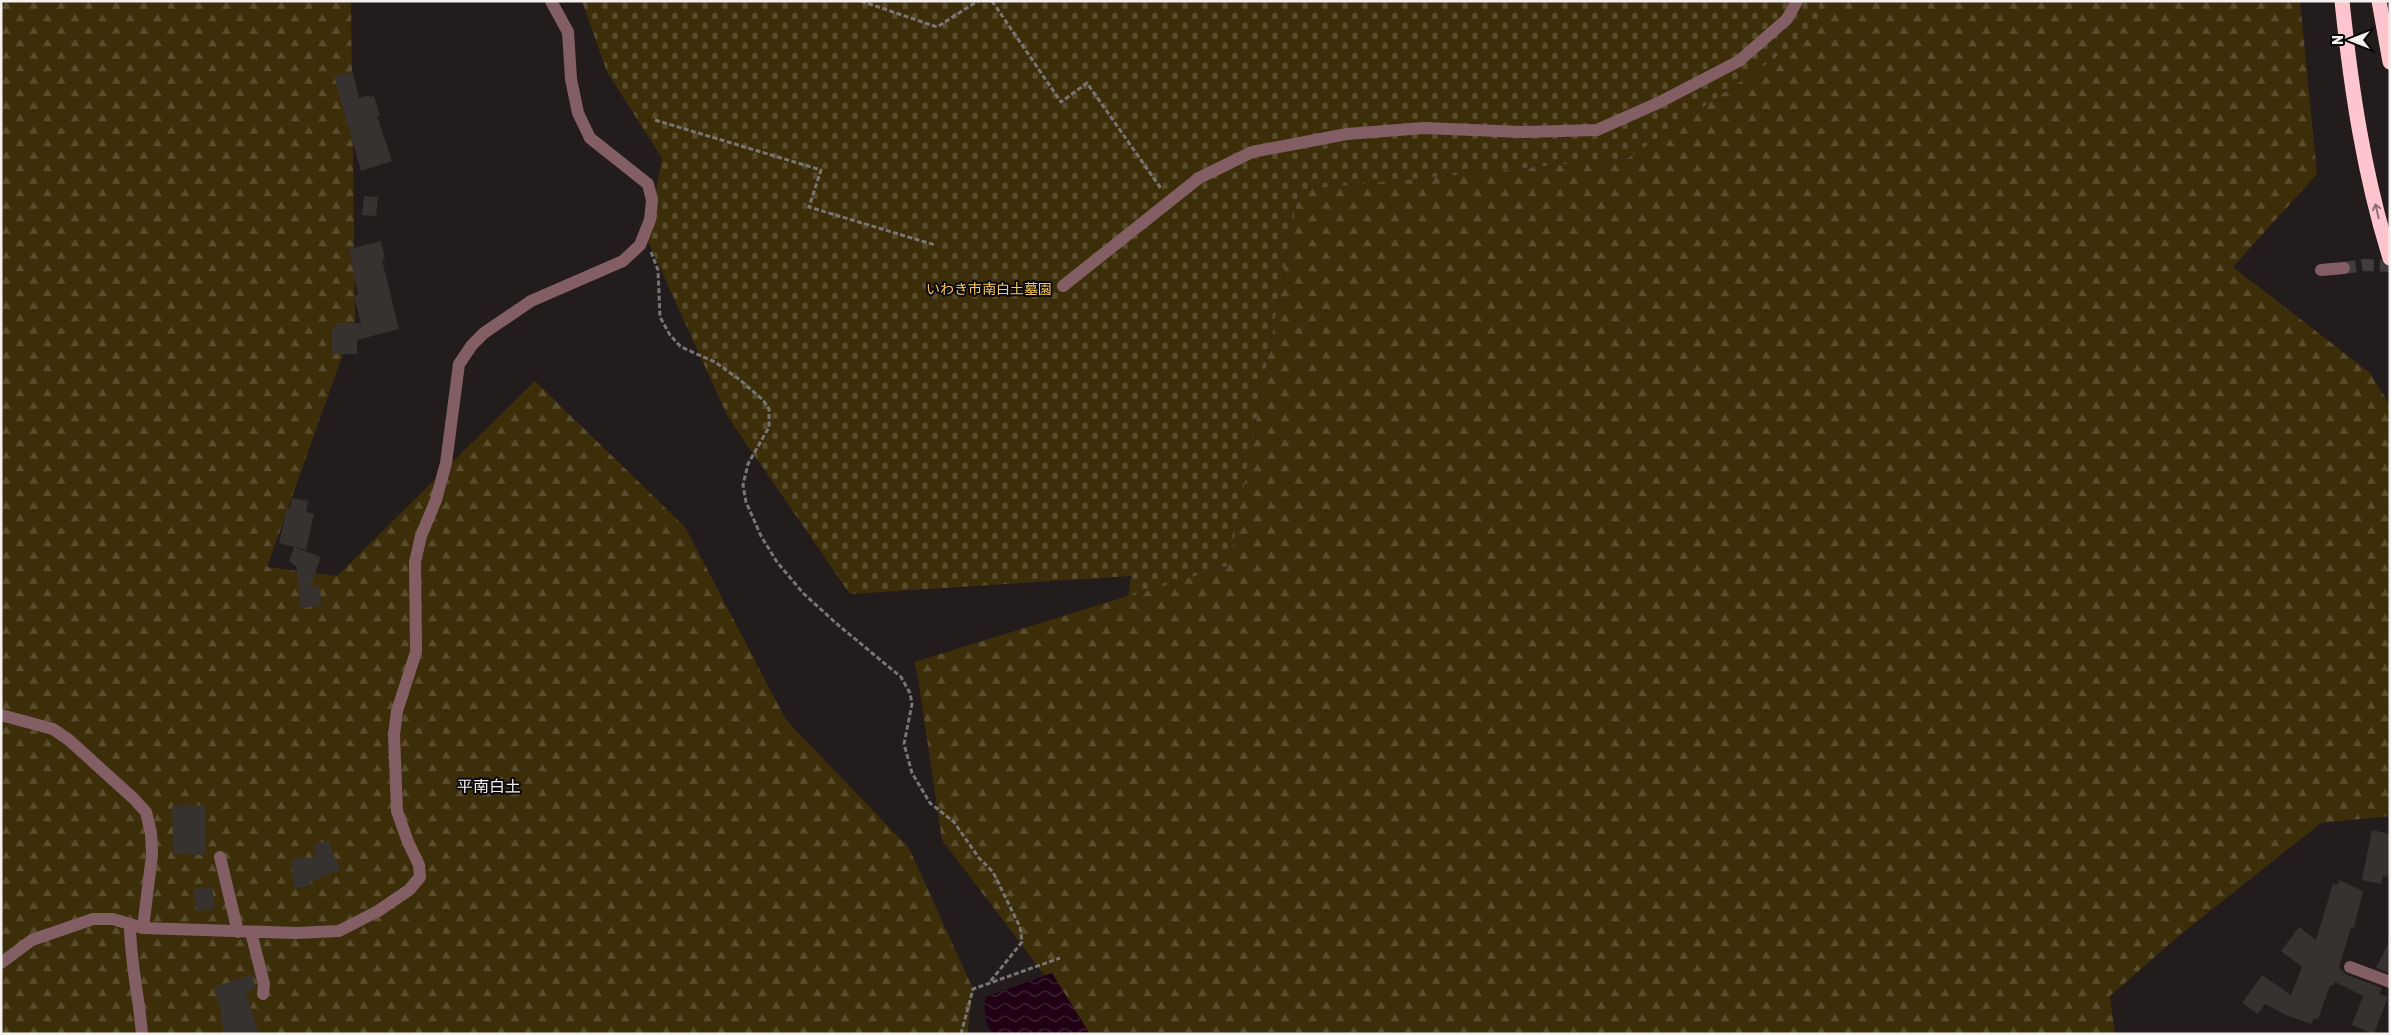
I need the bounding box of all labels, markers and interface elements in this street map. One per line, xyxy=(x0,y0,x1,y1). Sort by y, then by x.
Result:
north arrow xyxy=(2326,15,2376,65)
text: N xyxy=(2330,35,2347,45)
one-way arrow xyxy=(2372,204,2381,220)
park label: いわき市南白土墓園 xyxy=(926,281,1052,298)
district label: 平南白土 xyxy=(457,777,521,796)

